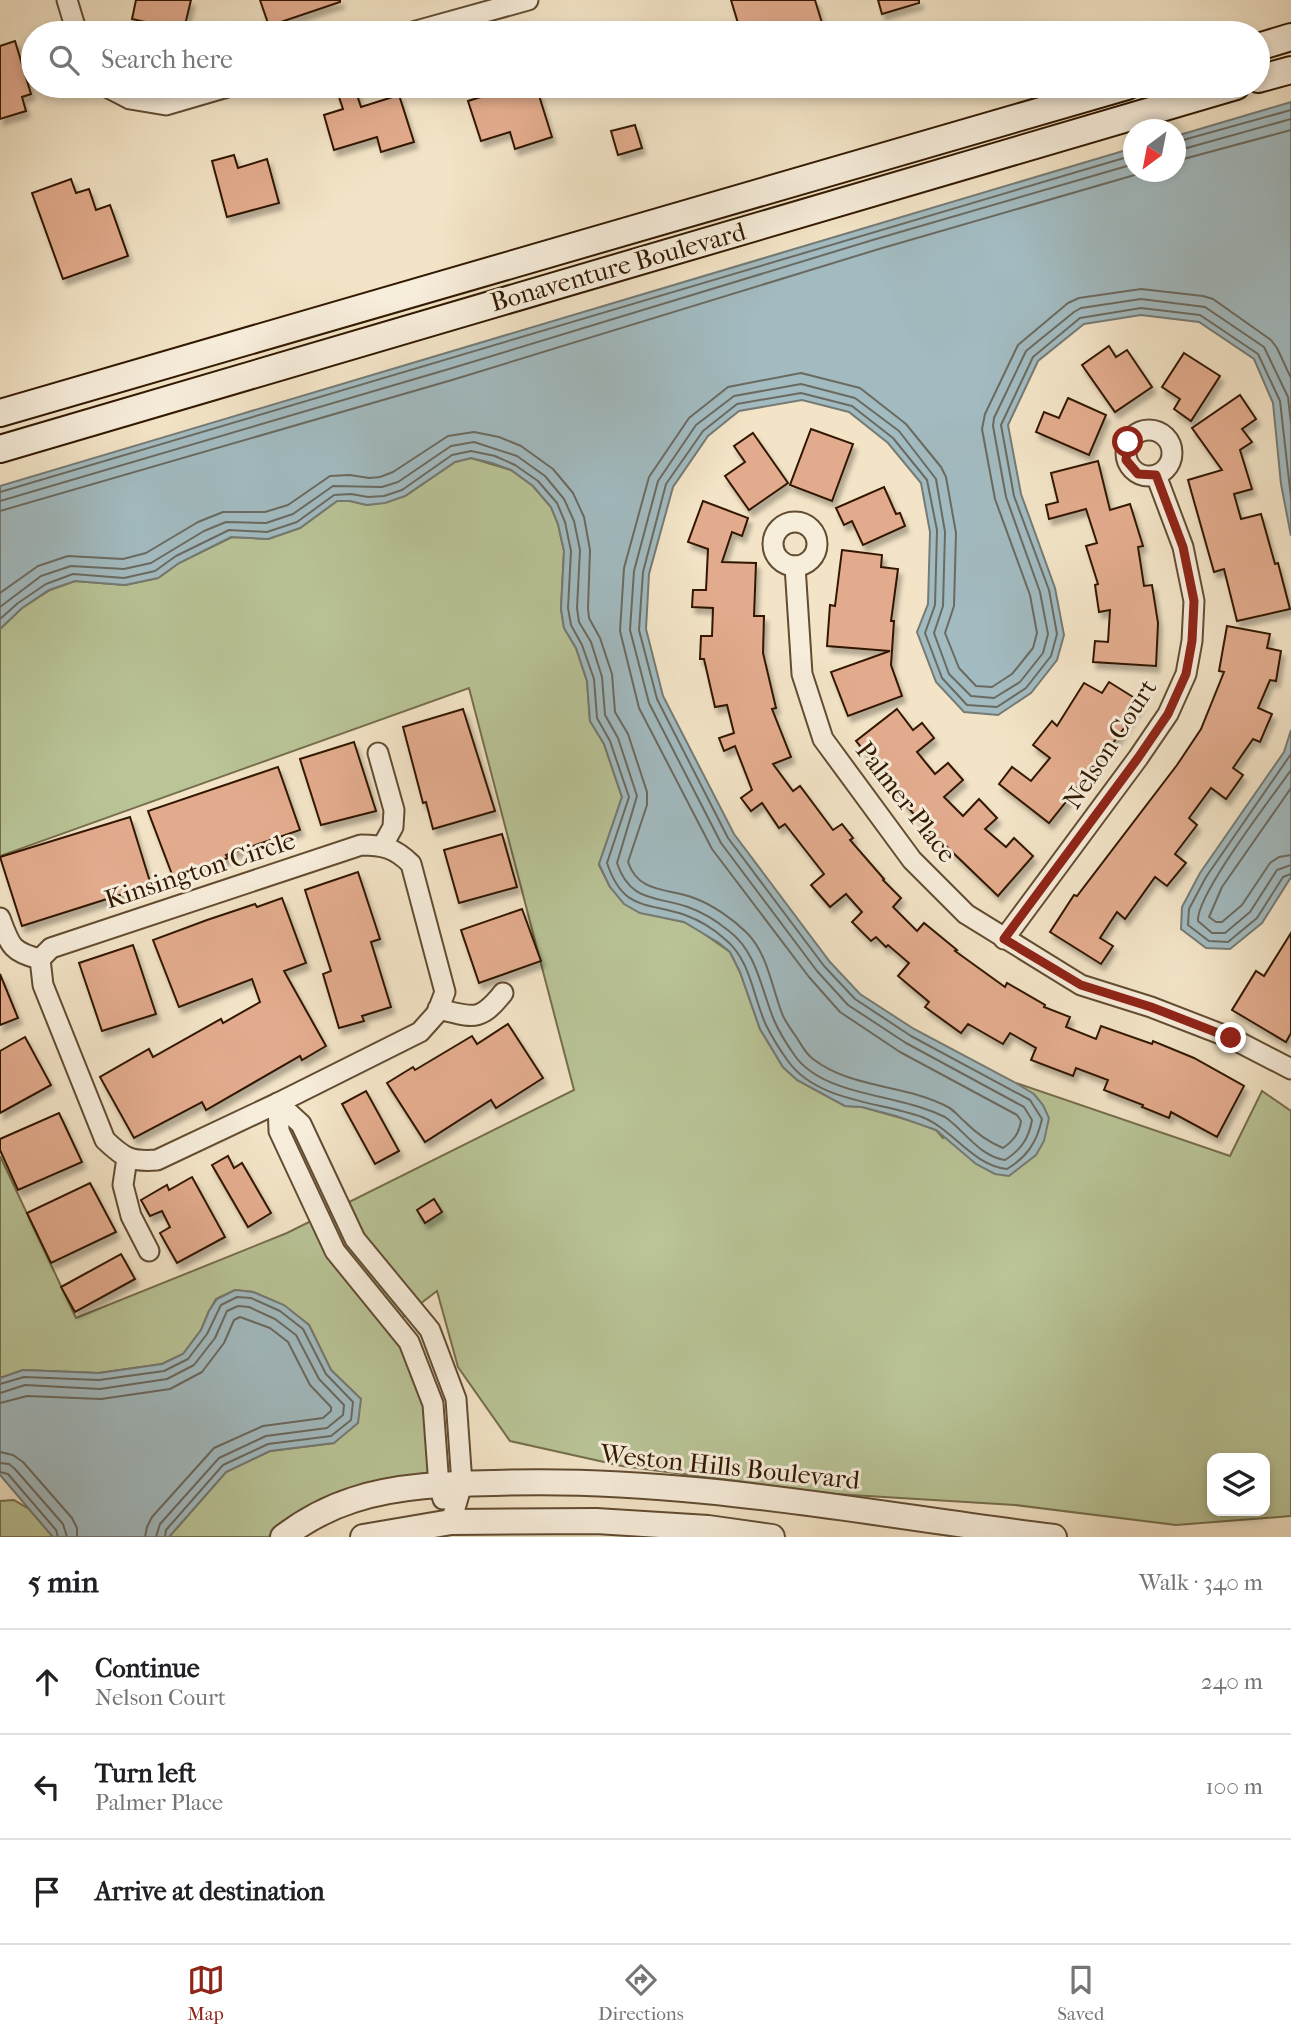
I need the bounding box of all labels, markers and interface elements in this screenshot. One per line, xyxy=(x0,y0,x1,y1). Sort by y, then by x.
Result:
search box xyxy=(21,21,1270,98)
icon: search xyxy=(45,41,83,79)
text: Search here xyxy=(101,44,233,75)
north arrow xyxy=(1123,119,1186,182)
street label: Bonaventure Boulevard xyxy=(487,215,750,318)
route start xyxy=(1112,426,1143,457)
street label: Nelson Court xyxy=(1057,673,1164,815)
street label: Palmer Place xyxy=(849,735,963,869)
street label: Kinsington Circle xyxy=(101,825,299,915)
route end xyxy=(1215,1022,1246,1053)
street label: Weston Hills Boulevard xyxy=(598,1438,862,1496)
map controls xyxy=(1207,1453,1270,1516)
button: layers xyxy=(1207,1453,1270,1516)
text: 5 min xyxy=(28,1565,99,1600)
text: Walk · 340 m xyxy=(1139,1569,1263,1596)
text: Continue xyxy=(95,1653,200,1684)
icon: ahead xyxy=(28,1663,66,1701)
text: 240 m xyxy=(1201,1668,1263,1695)
text: Nelson Court xyxy=(95,1684,226,1711)
text: Turn left xyxy=(95,1758,196,1789)
icon: left xyxy=(28,1768,66,1806)
text: 100 m xyxy=(1205,1773,1263,1800)
text: Palmer Place xyxy=(95,1789,223,1816)
icon: arrive xyxy=(28,1873,66,1911)
text: Arrive at destination xyxy=(95,1876,325,1907)
tab: Map xyxy=(187,1961,225,2025)
tab: Directions xyxy=(598,1961,684,2025)
tab: Saved xyxy=(1057,1961,1104,2025)

